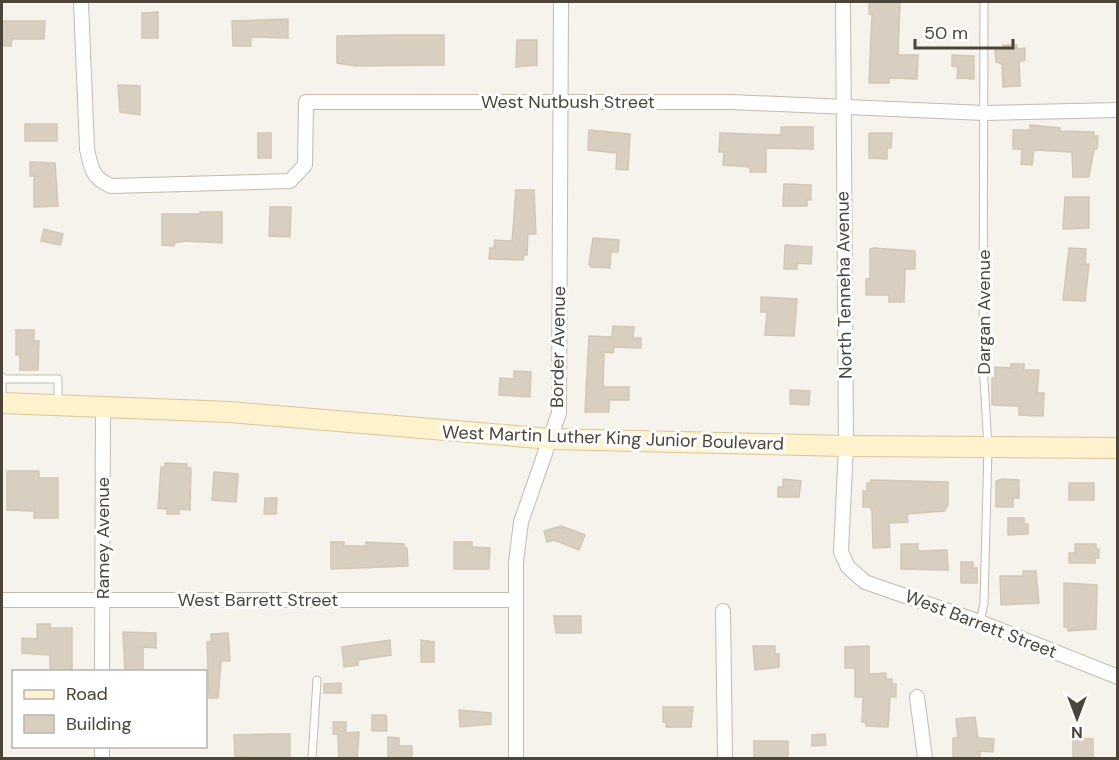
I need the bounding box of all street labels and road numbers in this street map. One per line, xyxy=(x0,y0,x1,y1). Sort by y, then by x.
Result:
street label: West Nutbush Street xyxy=(481,90,655,114)
street label: North Tenneha Avenue xyxy=(830,191,858,379)
street label: Dargan Avenue xyxy=(972,250,996,374)
street label: Border Avenue xyxy=(545,286,571,408)
street label: West Martin Luther King Junior Boulevard xyxy=(441,420,785,456)
street label: Ramey Avenue xyxy=(91,477,115,599)
street label: West Barrett Street xyxy=(902,584,1060,664)
street label: West Barrett Street xyxy=(178,588,338,612)

